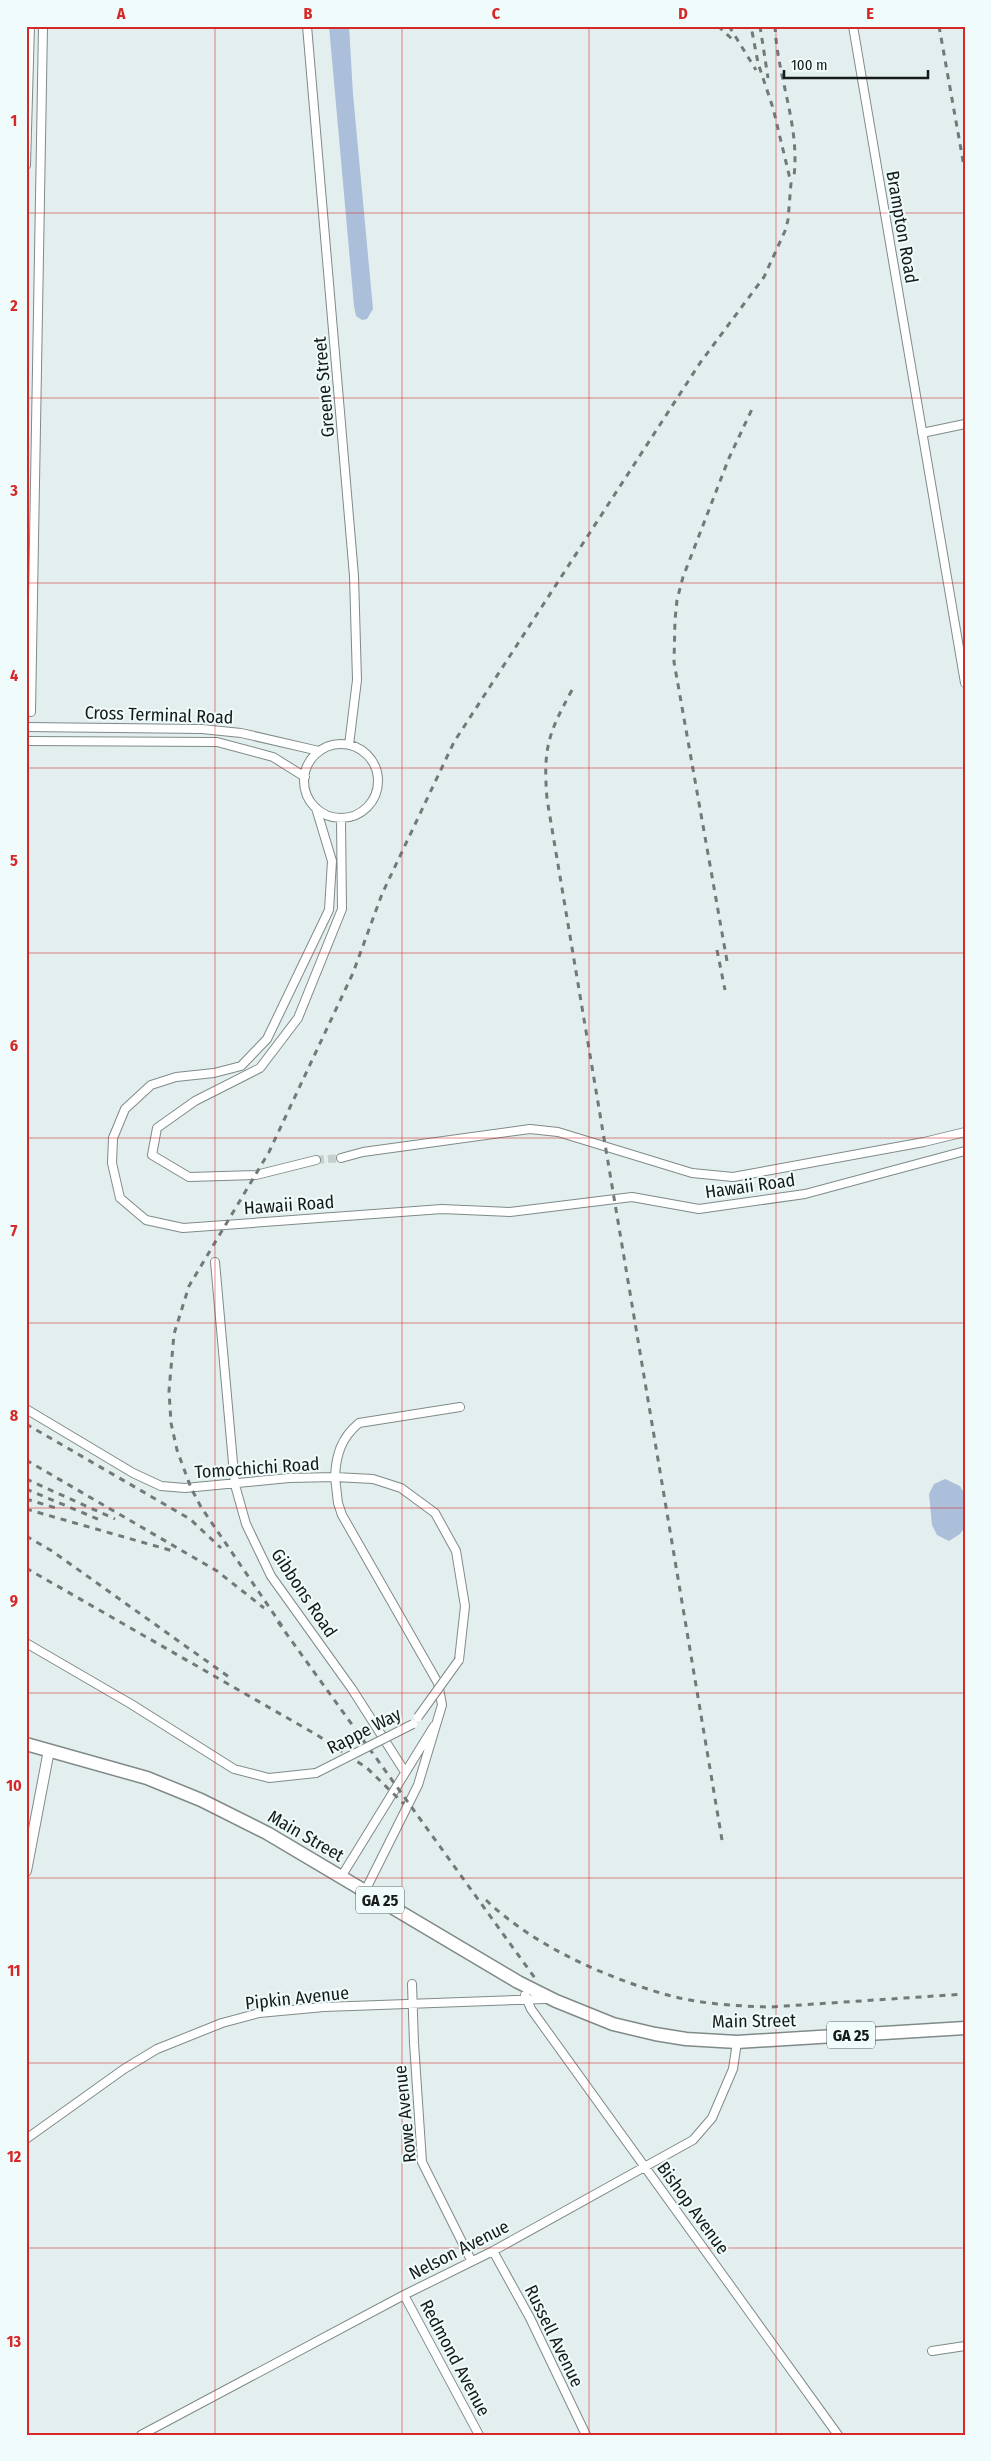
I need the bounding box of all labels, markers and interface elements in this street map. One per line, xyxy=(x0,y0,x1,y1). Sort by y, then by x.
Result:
text: A xyxy=(116,4,126,23)
text: B xyxy=(304,4,313,23)
text: C xyxy=(492,4,501,23)
text: D xyxy=(678,4,688,23)
text: E xyxy=(866,4,874,23)
scale bar xyxy=(784,48,927,80)
text: 100 m xyxy=(791,56,828,74)
text: 1 xyxy=(11,111,17,130)
street label: Brampton Road xyxy=(881,169,923,285)
text: 2 xyxy=(9,296,18,315)
street label: Greene Street xyxy=(309,336,339,438)
text: 3 xyxy=(9,481,18,500)
text: 4 xyxy=(10,666,18,685)
street label: Cross Terminal Road xyxy=(84,701,234,729)
text: 5 xyxy=(10,851,18,870)
text: 6 xyxy=(10,1036,18,1055)
street label: Hawaii Road xyxy=(704,1169,796,1203)
street label: Hawaii Road xyxy=(243,1191,335,1219)
text: 7 xyxy=(11,1221,18,1240)
text: 8 xyxy=(10,1406,19,1425)
street label: Tomochichi Road xyxy=(194,1453,320,1483)
street label: Gibbons Road xyxy=(266,1544,342,1642)
text: 9 xyxy=(10,1591,18,1610)
street label: Rappe Way xyxy=(323,1703,405,1759)
text: 10 xyxy=(6,1776,22,1795)
street label: Main Street xyxy=(264,1805,348,1867)
road number: GA 25 xyxy=(356,1886,404,1914)
text: 11 xyxy=(7,1961,21,1980)
street label: Pipkin Avenue xyxy=(244,1982,350,2014)
street label: Main Street xyxy=(712,2009,796,2033)
road number: GA 25 xyxy=(827,2022,875,2048)
street label: Rowe Avenue xyxy=(389,2064,421,2164)
text: 12 xyxy=(7,2147,22,2166)
street label: Bishop Avenue xyxy=(652,2157,734,2259)
street label: Nelson Avenue xyxy=(405,2215,513,2285)
street label: Russell Avenue xyxy=(520,2281,588,2391)
street label: Redmond Avenue xyxy=(415,2296,495,2420)
text: 13 xyxy=(7,2332,22,2351)

